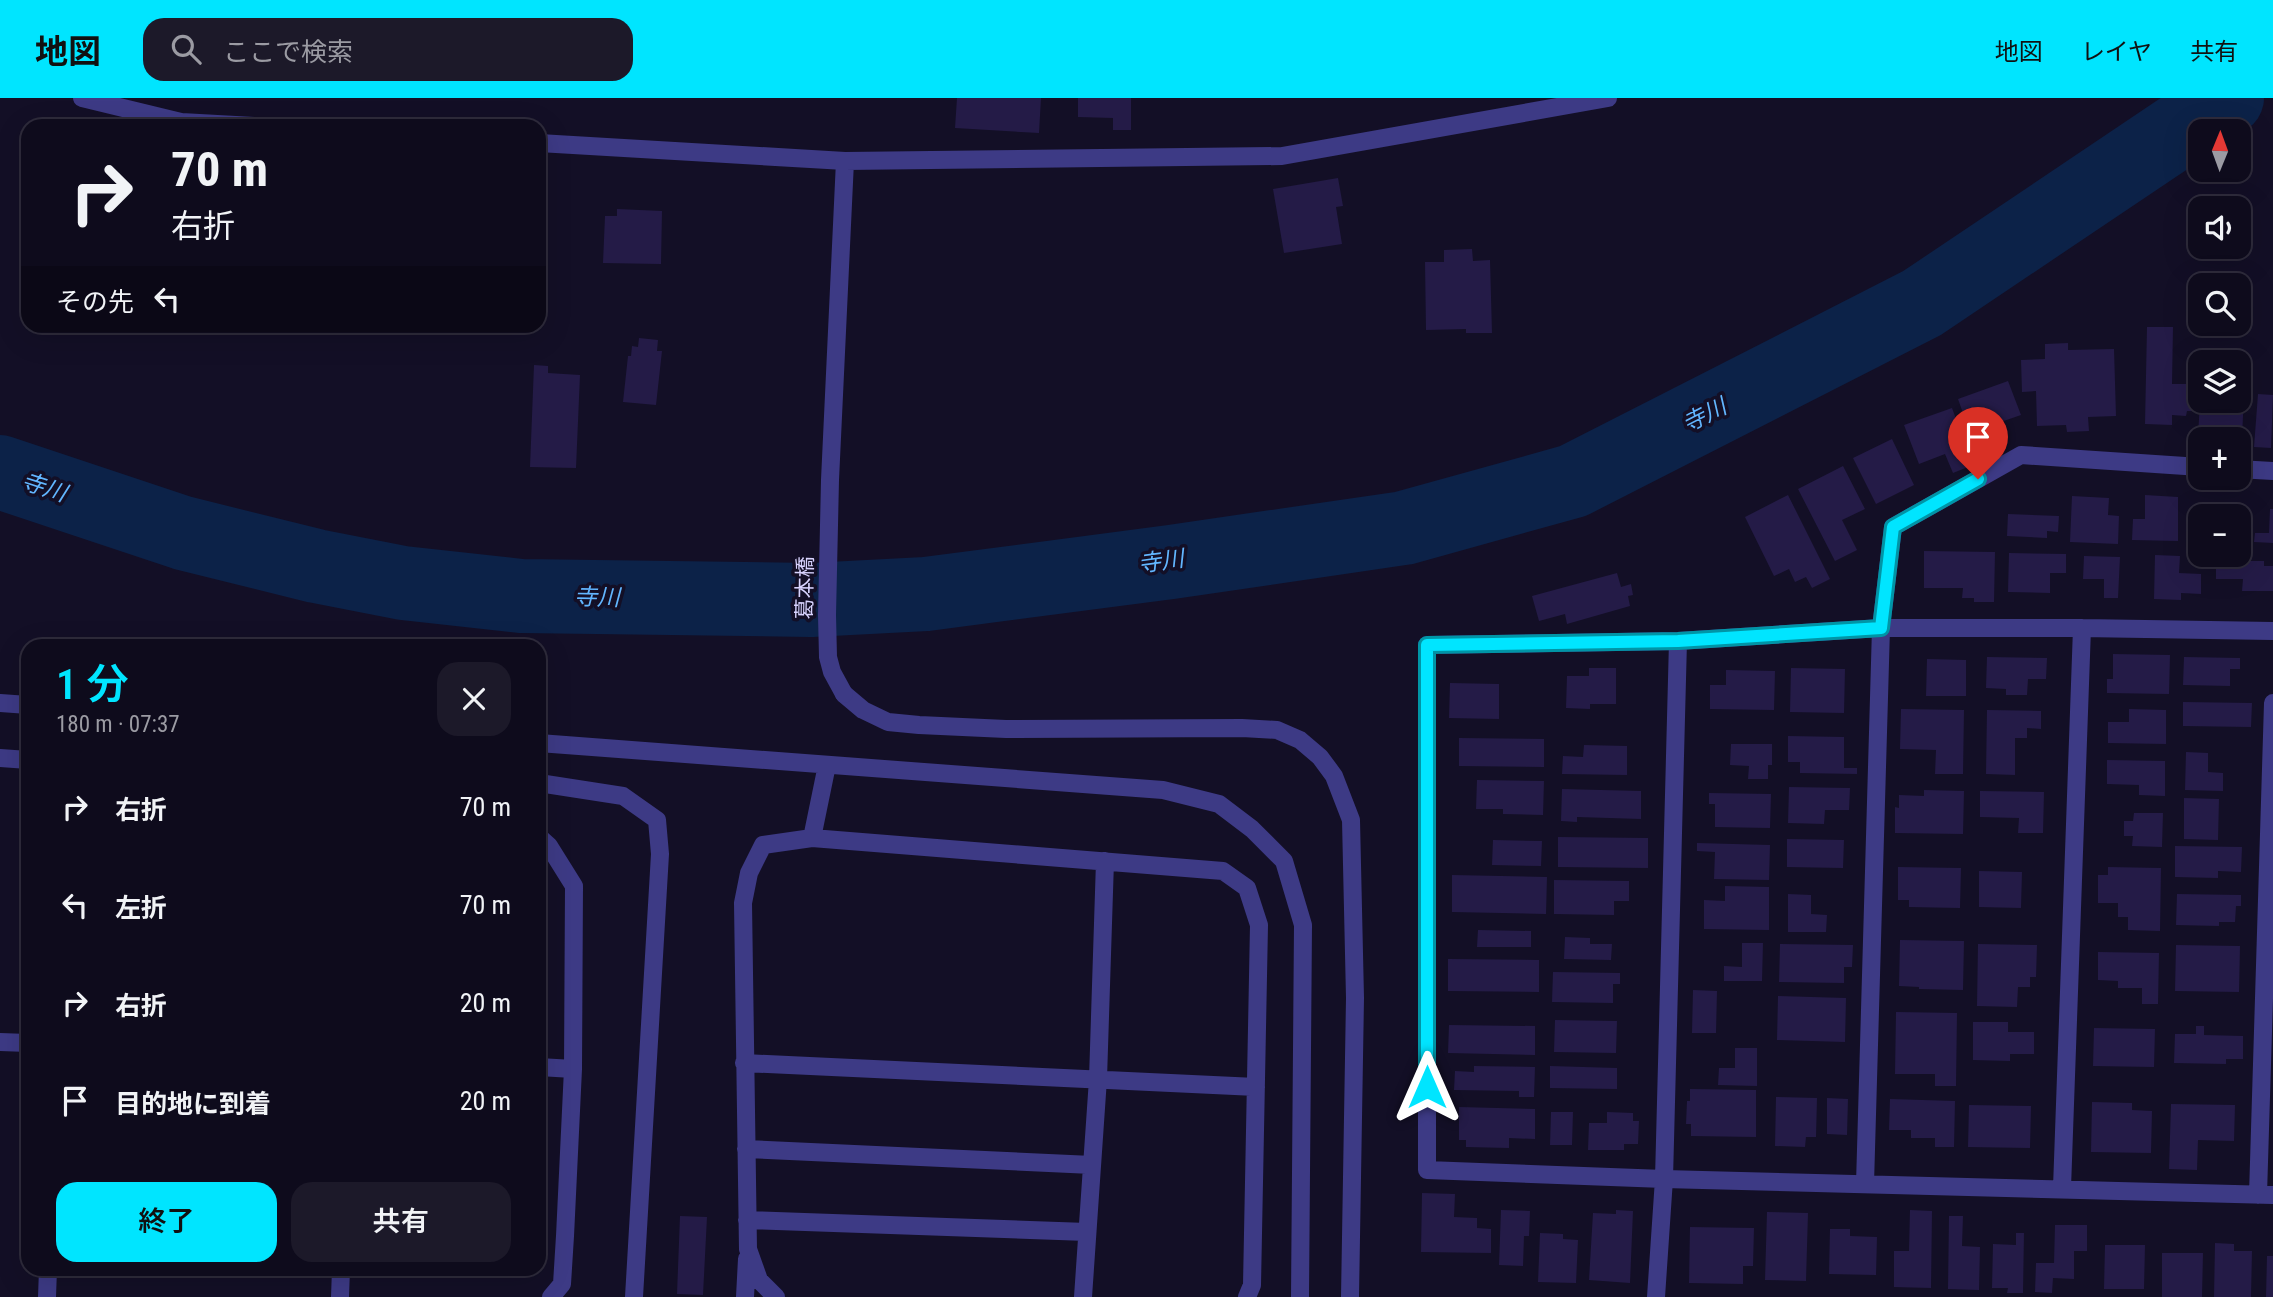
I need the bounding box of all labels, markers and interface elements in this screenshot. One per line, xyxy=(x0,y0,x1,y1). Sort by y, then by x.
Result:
search box xyxy=(143,18,633,81)
icon: search xyxy=(167,30,205,68)
text: 地図 xyxy=(35,32,101,71)
text: ここで検索 xyxy=(223,37,353,67)
text: 地図 xyxy=(1995,38,2043,66)
text: レイヤ xyxy=(2081,38,2152,66)
text: 共有 xyxy=(2190,38,2238,66)
north arrow xyxy=(2188,119,2250,182)
map controls xyxy=(2188,119,2251,567)
text: 70 m xyxy=(171,141,268,198)
icon: right xyxy=(56,147,147,238)
button: sound xyxy=(2188,196,2251,259)
text: 右折 xyxy=(171,207,235,245)
button: search xyxy=(2188,273,2251,336)
icon: left xyxy=(148,280,186,318)
text: その先 xyxy=(56,287,134,317)
button: layers xyxy=(2188,350,2251,413)
water label: 寺川 xyxy=(1678,392,1734,438)
pin xyxy=(1948,407,2008,479)
icon: arrive xyxy=(1959,418,1997,456)
button: + xyxy=(2188,427,2251,490)
water label: 寺川 xyxy=(18,468,73,508)
button: − xyxy=(2188,504,2251,567)
water label: 寺川 xyxy=(1136,545,1189,578)
street label: 葛本橋 xyxy=(792,556,818,620)
water label: 寺川 xyxy=(574,584,623,611)
text: 1 分 xyxy=(56,660,129,709)
button: close xyxy=(437,662,511,736)
text: 180 m · 07:37 xyxy=(56,711,180,738)
icon: right xyxy=(56,788,94,826)
text: 70 m xyxy=(460,792,511,822)
text: 右折 xyxy=(115,795,167,825)
icon: left xyxy=(56,886,94,924)
text: 70 m xyxy=(460,890,511,920)
text: 左折 xyxy=(115,893,167,923)
icon: right xyxy=(56,984,94,1022)
text: 20 m xyxy=(460,988,511,1018)
text: 右折 xyxy=(115,991,167,1021)
position arrow xyxy=(1390,1050,1464,1124)
icon: arrive xyxy=(56,1082,94,1120)
text: 20 m xyxy=(460,1086,511,1116)
text: 目的地に到着 xyxy=(115,1089,271,1119)
button: 終了 xyxy=(56,1182,277,1262)
button: 共有 xyxy=(291,1182,511,1262)

